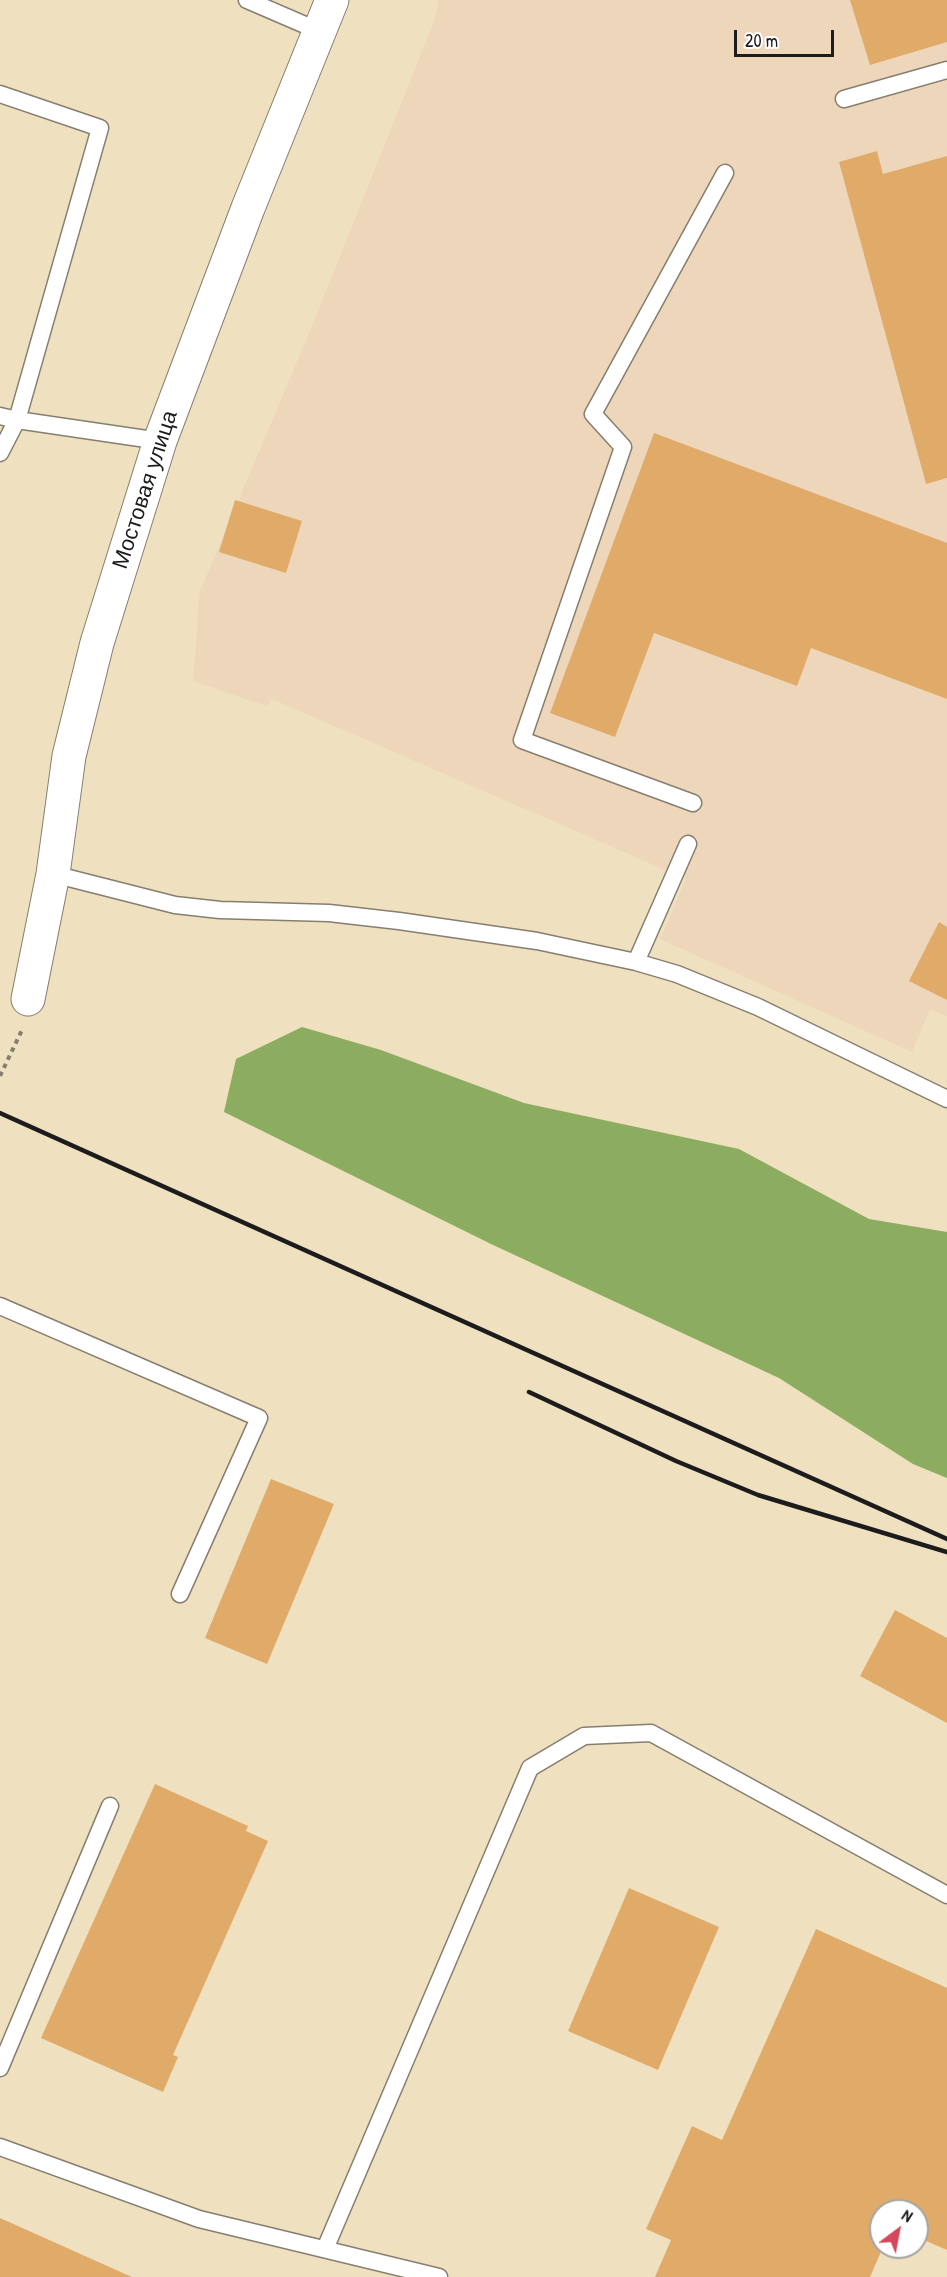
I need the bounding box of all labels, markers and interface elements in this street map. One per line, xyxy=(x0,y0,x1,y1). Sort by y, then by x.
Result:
scale bar xyxy=(737,18,838,56)
text: 20 m xyxy=(745,28,778,53)
street label: Мостовая улица xyxy=(108,407,184,573)
north arrow xyxy=(869,2199,929,2259)
text: N xyxy=(898,2204,917,2227)

